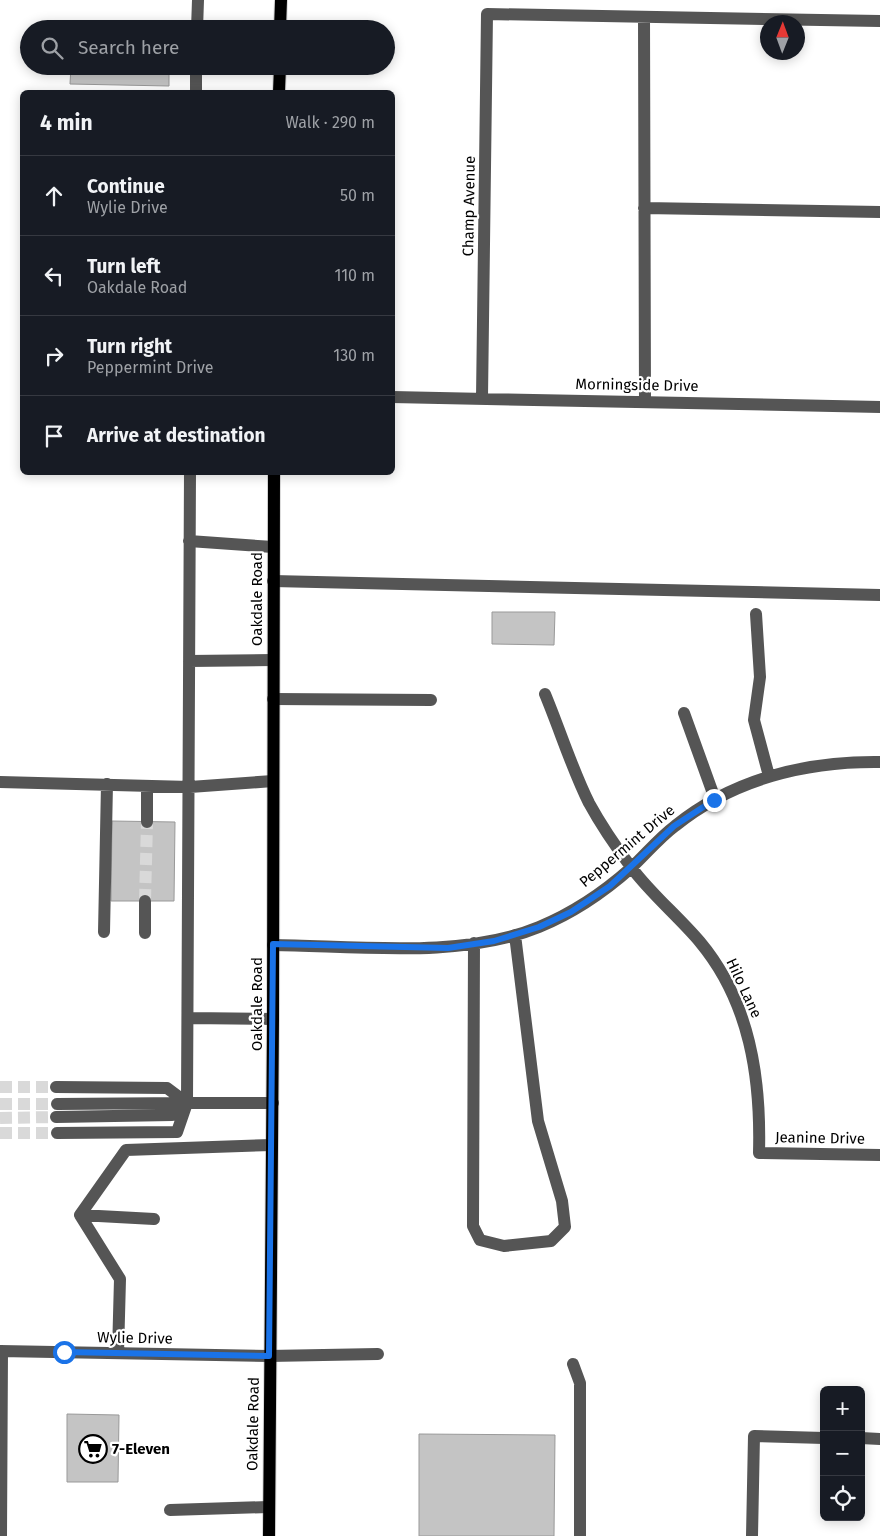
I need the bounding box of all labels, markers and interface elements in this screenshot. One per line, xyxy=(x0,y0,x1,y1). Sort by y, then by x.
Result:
north arrow xyxy=(760,15,805,60)
search box xyxy=(20,20,395,75)
icon: search xyxy=(38,34,66,62)
text: Search here xyxy=(78,36,179,59)
text: 4 min xyxy=(40,110,93,136)
text: Walk · 290 m xyxy=(285,113,375,132)
street label: Champ Avenue xyxy=(459,155,479,257)
text: Continue xyxy=(87,175,165,198)
icon: ahead xyxy=(40,182,68,210)
text: 50 m xyxy=(340,186,375,205)
text: Wylie Drive xyxy=(87,198,168,217)
text: Turn left xyxy=(87,255,161,278)
icon: left xyxy=(40,262,68,290)
text: 110 m xyxy=(334,266,375,285)
text: Oakdale Road xyxy=(87,278,187,297)
text: Turn right xyxy=(87,335,172,358)
icon: right xyxy=(40,342,68,370)
text: 130 m xyxy=(333,346,375,365)
text: Peppermint Drive xyxy=(87,358,214,377)
street label: Morningside Drive xyxy=(575,375,699,395)
icon: arrive xyxy=(40,422,68,450)
text: Arrive at destination xyxy=(87,424,266,447)
street label: Oakdale Road xyxy=(248,552,266,646)
route end xyxy=(703,789,726,812)
street label: Peppermint Drive xyxy=(576,801,678,891)
street label: Hilo Lane xyxy=(722,955,766,1021)
street label: Oakdale Road xyxy=(248,957,266,1051)
street label: Jeanine Drive xyxy=(775,1128,865,1148)
street label: Wylie Drive xyxy=(97,1328,173,1348)
route start xyxy=(53,1341,76,1364)
street label: Oakdale Road xyxy=(243,1377,263,1471)
map controls xyxy=(820,1386,865,1521)
button: + xyxy=(820,1386,865,1431)
button: − xyxy=(820,1431,865,1476)
supermarket icon: 7-Eleven xyxy=(78,1434,108,1464)
place label: 7-Eleven xyxy=(112,1440,170,1458)
button: locate xyxy=(820,1476,865,1521)

